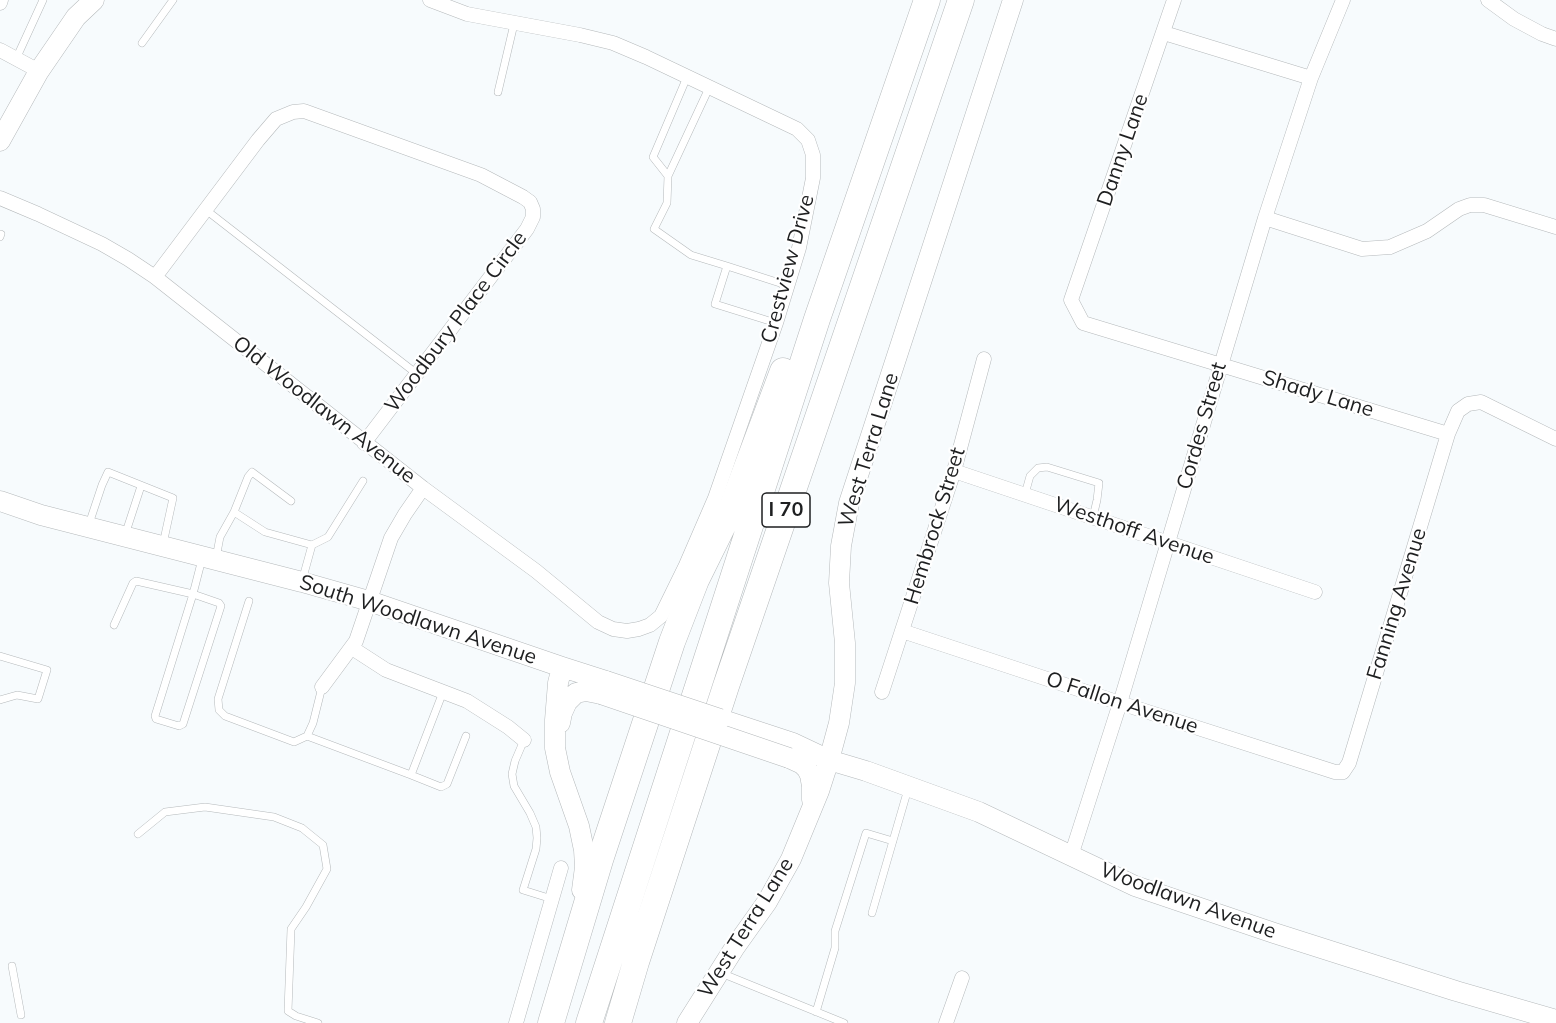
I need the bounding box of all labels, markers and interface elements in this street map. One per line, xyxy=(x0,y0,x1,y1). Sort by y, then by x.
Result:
street label: Danny Lane xyxy=(1092,90,1154,210)
street label: Crestview Drive xyxy=(756,192,820,346)
street label: Woodbury Place Circle xyxy=(380,226,532,418)
street label: Old Woodlawn Avenue xyxy=(228,331,420,489)
street label: Cordes Street xyxy=(1172,360,1232,492)
street label: Shady Lane xyxy=(1259,365,1377,423)
street label: West Terra Lane xyxy=(834,370,904,530)
street label: Hembrock Street xyxy=(899,444,971,608)
street label: Westhoff Avenue xyxy=(1051,492,1217,570)
road number: I 70 xyxy=(762,493,810,527)
street label: Fanning Avenue xyxy=(1362,525,1432,683)
street label: South Woodlawn Avenue xyxy=(296,570,540,670)
street label: O Fallon Avenue xyxy=(1043,667,1201,739)
street label: West Terra Lane xyxy=(693,853,799,1003)
street label: Woodlawn Avenue xyxy=(1097,857,1279,945)

